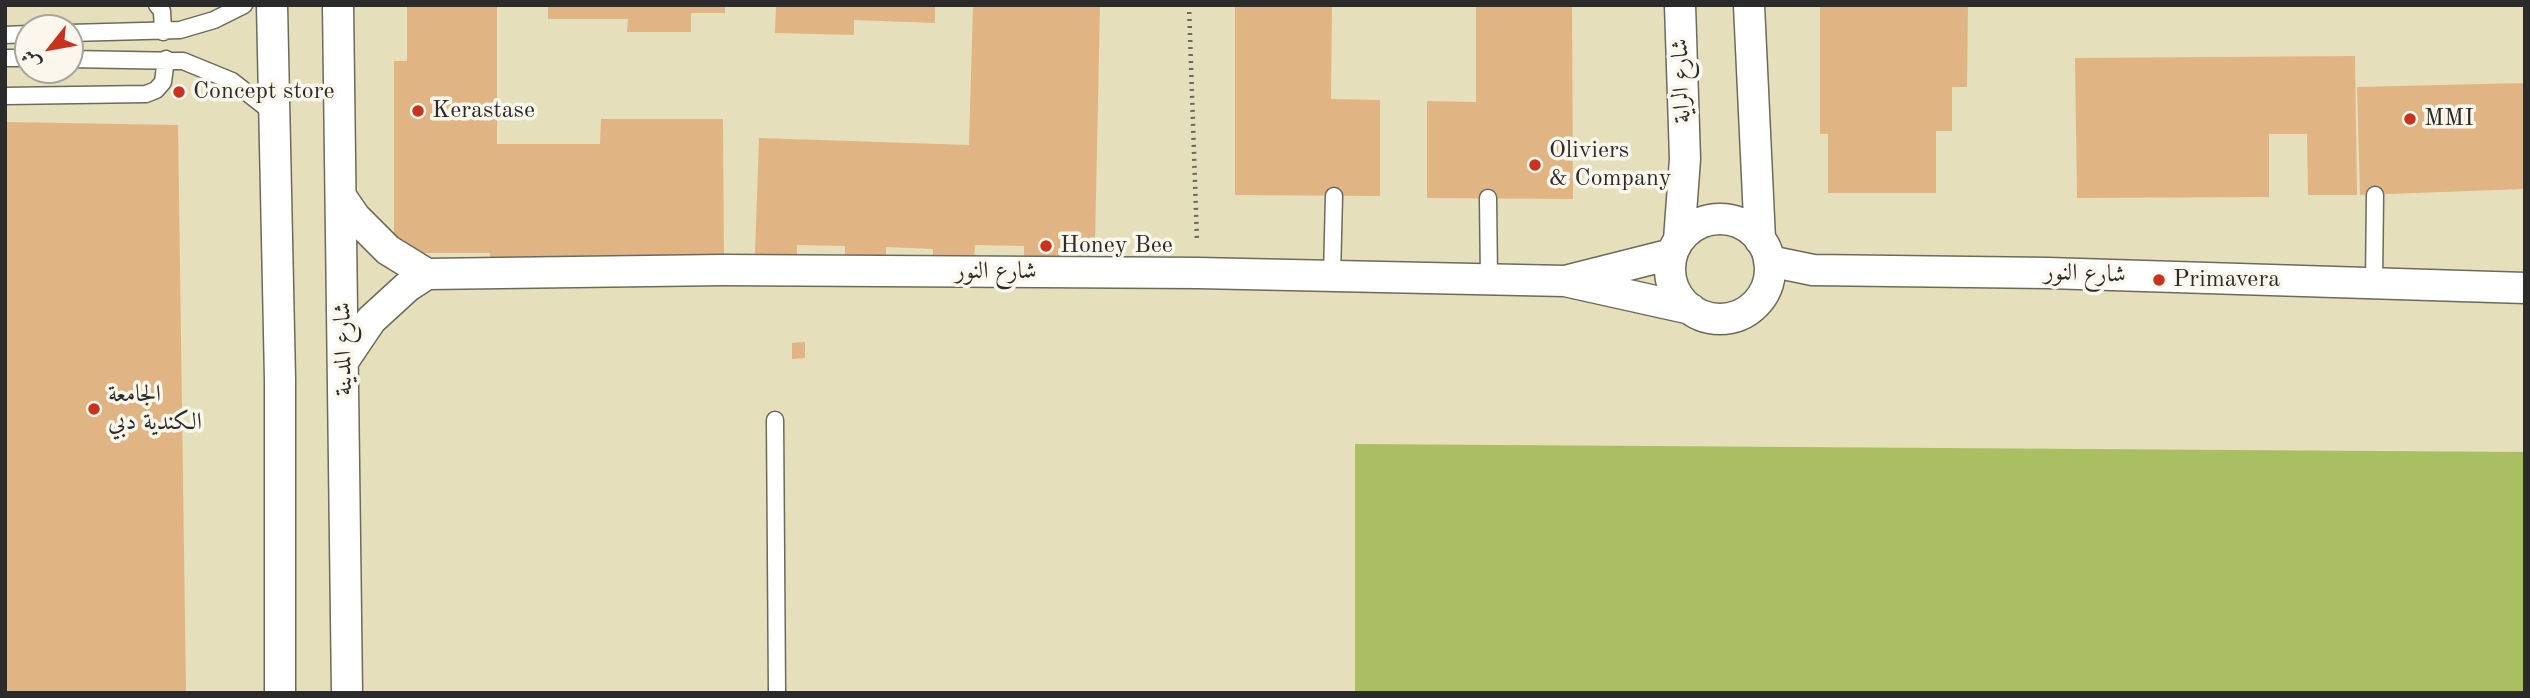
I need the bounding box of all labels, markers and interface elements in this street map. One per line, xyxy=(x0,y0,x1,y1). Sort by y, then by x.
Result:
north arrow xyxy=(14,14,84,84)
street label: شارع الراية xyxy=(1666,38,1698,124)
text: ش xyxy=(19,46,45,72)
place label: Concept store xyxy=(193,78,335,106)
marker: Concept store xyxy=(171,84,187,100)
place label: Kerastase xyxy=(432,97,535,125)
marker: Kerastase xyxy=(410,103,426,119)
place label: MMI xyxy=(2424,105,2474,133)
marker: MMI xyxy=(2402,111,2418,127)
place label: Oliviers & Company xyxy=(1549,137,1672,193)
marker: Oliviers & Company xyxy=(1527,157,1543,173)
place label: Honey Bee xyxy=(1060,232,1173,260)
marker: Honey Bee xyxy=(1038,238,1054,254)
street label: شارع النور xyxy=(955,258,1037,286)
street label: شارع النور xyxy=(2044,258,2126,290)
place label: Primavera xyxy=(2173,266,2280,294)
marker: Primavera xyxy=(2151,272,2167,288)
street label: شارع المدينة xyxy=(329,302,359,396)
place label: الجامعة الكندية دبي xyxy=(108,381,202,437)
marker: الجامعة الكندية دبي xyxy=(86,401,102,417)

